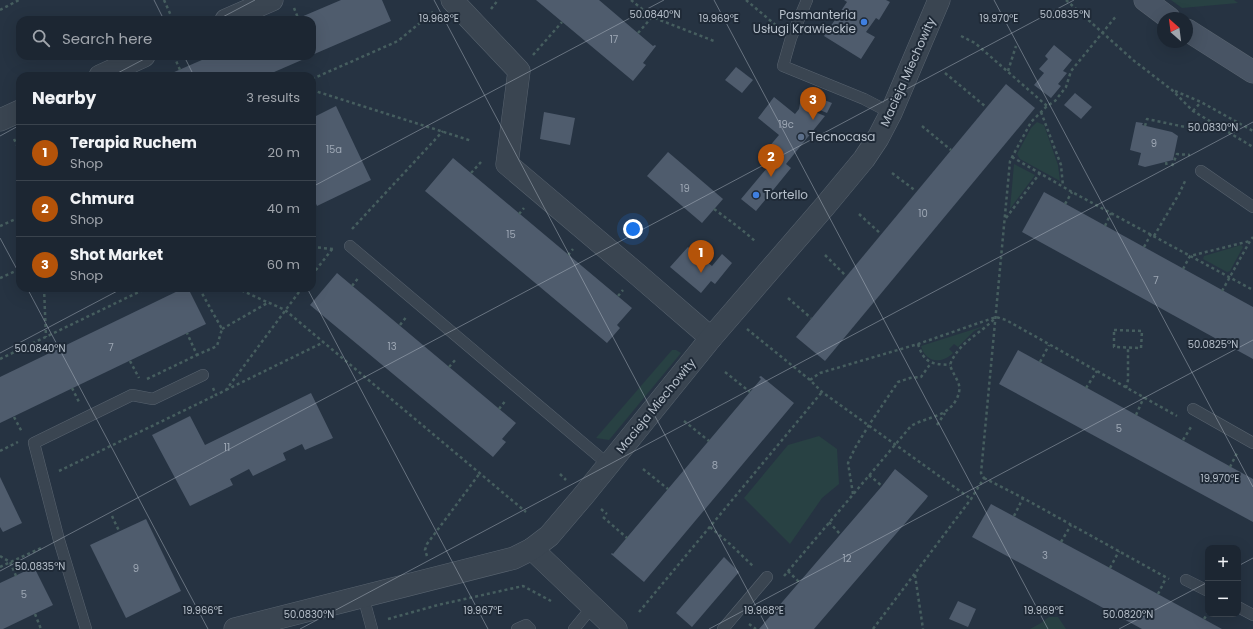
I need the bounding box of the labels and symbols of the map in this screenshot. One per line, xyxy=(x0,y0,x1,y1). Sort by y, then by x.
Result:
place label: Pasmanteria Usługi Krawieckie xyxy=(753,6,856,37)
text: 50.0840°N xyxy=(630,7,680,22)
text: 50.0835°N xyxy=(1040,7,1090,22)
text: 19.968°E xyxy=(419,11,459,26)
text: 19.969°E xyxy=(699,11,739,26)
text: 19.970°E xyxy=(980,11,1018,26)
north arrow xyxy=(1157,12,1193,48)
street label: Macieja Miechowity xyxy=(876,14,939,129)
marker: Pasmanteria Usługi Krawieckie xyxy=(859,17,869,27)
house number: 17 xyxy=(610,32,619,47)
pin: 3 xyxy=(800,87,826,120)
house number: 19c xyxy=(778,117,794,132)
text: 50.0830°N xyxy=(1188,120,1238,135)
place label: Tecnocasa xyxy=(809,128,875,145)
marker: Tecnocasa xyxy=(796,132,806,142)
house number: 9 xyxy=(1151,136,1157,151)
house number: 15a xyxy=(326,142,342,157)
pin: 2 xyxy=(758,144,784,177)
house number: 19 xyxy=(680,181,690,196)
place label: Tortello xyxy=(764,186,808,203)
marker: Tortello xyxy=(751,190,761,200)
house number: 10 xyxy=(918,206,928,221)
your location xyxy=(623,219,643,239)
house number: 15 xyxy=(506,227,516,242)
pin: 1 xyxy=(688,240,714,273)
house number: 7 xyxy=(1153,273,1159,288)
text: 50.0825°N xyxy=(1188,337,1238,352)
house number: 13 xyxy=(387,339,397,354)
house number: 7 xyxy=(108,340,114,355)
text: 50.0840°N xyxy=(15,341,65,356)
street label: Macieja Miechowity xyxy=(612,354,699,457)
house number: 5 xyxy=(1116,421,1122,436)
house number: 11 xyxy=(224,440,230,455)
house number: 8 xyxy=(712,458,718,473)
text: 19.970°E xyxy=(1201,471,1239,486)
house number: 3 xyxy=(1042,548,1048,563)
house number: 12 xyxy=(843,551,852,566)
text: 50.0835°N xyxy=(15,559,65,574)
house number: 9 xyxy=(133,561,139,576)
house number: 5 xyxy=(21,587,27,602)
text: 19.966°E xyxy=(183,603,223,618)
text: 19.967°E xyxy=(464,603,502,618)
text: 19.968°E xyxy=(744,603,784,618)
text: 19.969°E xyxy=(1024,603,1064,618)
text: 50.0830°N xyxy=(284,607,334,622)
text: 50.0820°N xyxy=(1103,607,1153,622)

